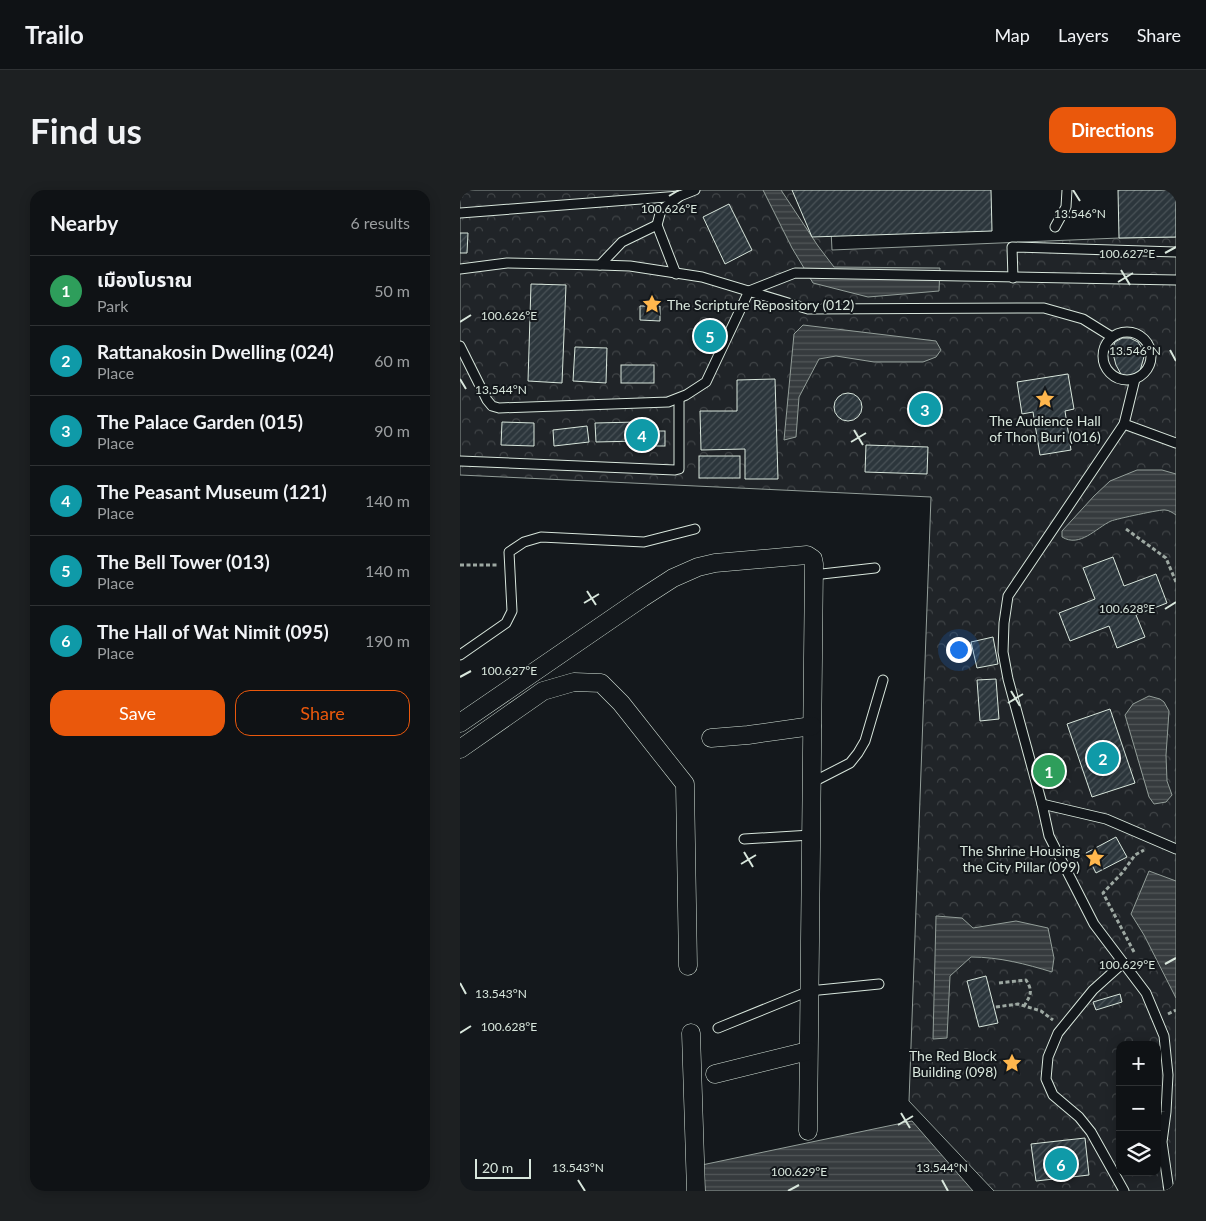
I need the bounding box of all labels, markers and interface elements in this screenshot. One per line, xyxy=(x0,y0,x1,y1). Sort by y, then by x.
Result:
text: Trailo xyxy=(25,20,84,49)
text: Map xyxy=(994,24,1030,46)
text: Layers xyxy=(1058,24,1109,46)
text: Share xyxy=(1137,24,1181,46)
button: Directions xyxy=(1049,107,1176,153)
text: Find us xyxy=(30,109,142,151)
text: 100.626°E xyxy=(641,201,697,216)
text: 13.546°N xyxy=(1054,206,1106,221)
text: Nearby xyxy=(50,210,118,235)
text: 6 results xyxy=(350,213,410,232)
text: 100.627°E xyxy=(1099,246,1155,261)
text: เมืองโบราณ xyxy=(97,268,192,291)
text: 1 xyxy=(61,281,71,300)
text: 50 m xyxy=(374,281,410,300)
place icon: The Scripture Repository (012) xyxy=(641,293,663,315)
text: Park xyxy=(97,296,128,315)
place label: The Scripture Repository (012) xyxy=(667,296,854,313)
text: 100.626°E xyxy=(481,308,537,323)
pin: 5 xyxy=(694,317,726,355)
text: Rattanakosin Dwelling (024) xyxy=(97,340,334,363)
text: 13.546°N xyxy=(1109,343,1161,358)
text: 2 xyxy=(61,351,71,370)
text: 60 m xyxy=(374,351,410,370)
text: Place xyxy=(97,363,134,382)
text: 13.544°N xyxy=(475,382,527,397)
place icon: The Audience Hall of Thon Buri (016) xyxy=(1034,388,1056,410)
pin: 3 xyxy=(909,390,941,428)
text: The Palace Garden (015) xyxy=(97,410,303,433)
place label: The Audience Hall of Thon Buri (016) xyxy=(989,412,1101,445)
pin: 4 xyxy=(626,416,658,454)
text: 3 xyxy=(61,421,71,440)
text: 90 m xyxy=(374,421,410,440)
text: Place xyxy=(97,433,134,452)
text: The Peasant Museum (121) xyxy=(97,480,327,503)
text: 4 xyxy=(61,491,71,510)
text: 140 m xyxy=(365,491,410,510)
text: Place xyxy=(97,503,134,522)
text: The Bell Tower (013) xyxy=(97,550,270,573)
text: 5 xyxy=(61,561,71,580)
text: 140 m xyxy=(365,561,410,580)
text: Place xyxy=(97,573,134,592)
text: 100.628°E xyxy=(1099,601,1155,616)
text: The Hall of Wat Nimit (095) xyxy=(97,620,329,643)
text: 6 xyxy=(61,631,71,650)
text: 190 m xyxy=(365,631,410,650)
your location xyxy=(946,637,972,663)
text: Place xyxy=(97,643,134,662)
text: 100.627°E xyxy=(481,663,537,678)
button: Save xyxy=(50,690,225,736)
button: Share xyxy=(235,690,410,736)
pin: 2 xyxy=(1087,739,1119,777)
pin: 1 xyxy=(1033,752,1065,790)
place label: The Shrine Housing the City Pillar (099) xyxy=(960,842,1080,875)
place icon: The Shrine Housing the City Pillar (099) xyxy=(1084,847,1106,869)
text: 100.629°E xyxy=(1099,957,1155,972)
text: 13.543°N xyxy=(475,986,527,1001)
text: 100.628°E xyxy=(481,1019,537,1034)
map controls xyxy=(1116,1041,1161,1176)
button: + xyxy=(1116,1041,1161,1086)
place label: The Red Block Building (098) xyxy=(909,1047,998,1080)
place icon: The Red Block Building (098) xyxy=(1001,1052,1023,1074)
button: − xyxy=(1116,1086,1161,1131)
button: layers xyxy=(1116,1131,1161,1176)
pin: 6 xyxy=(1045,1145,1077,1183)
scale bar xyxy=(475,1156,531,1179)
text: 20 m xyxy=(482,1159,513,1176)
text: 13.543°N xyxy=(552,1160,604,1175)
text: 13.544°N xyxy=(916,1160,968,1175)
text: 100.629°E xyxy=(771,1164,827,1179)

